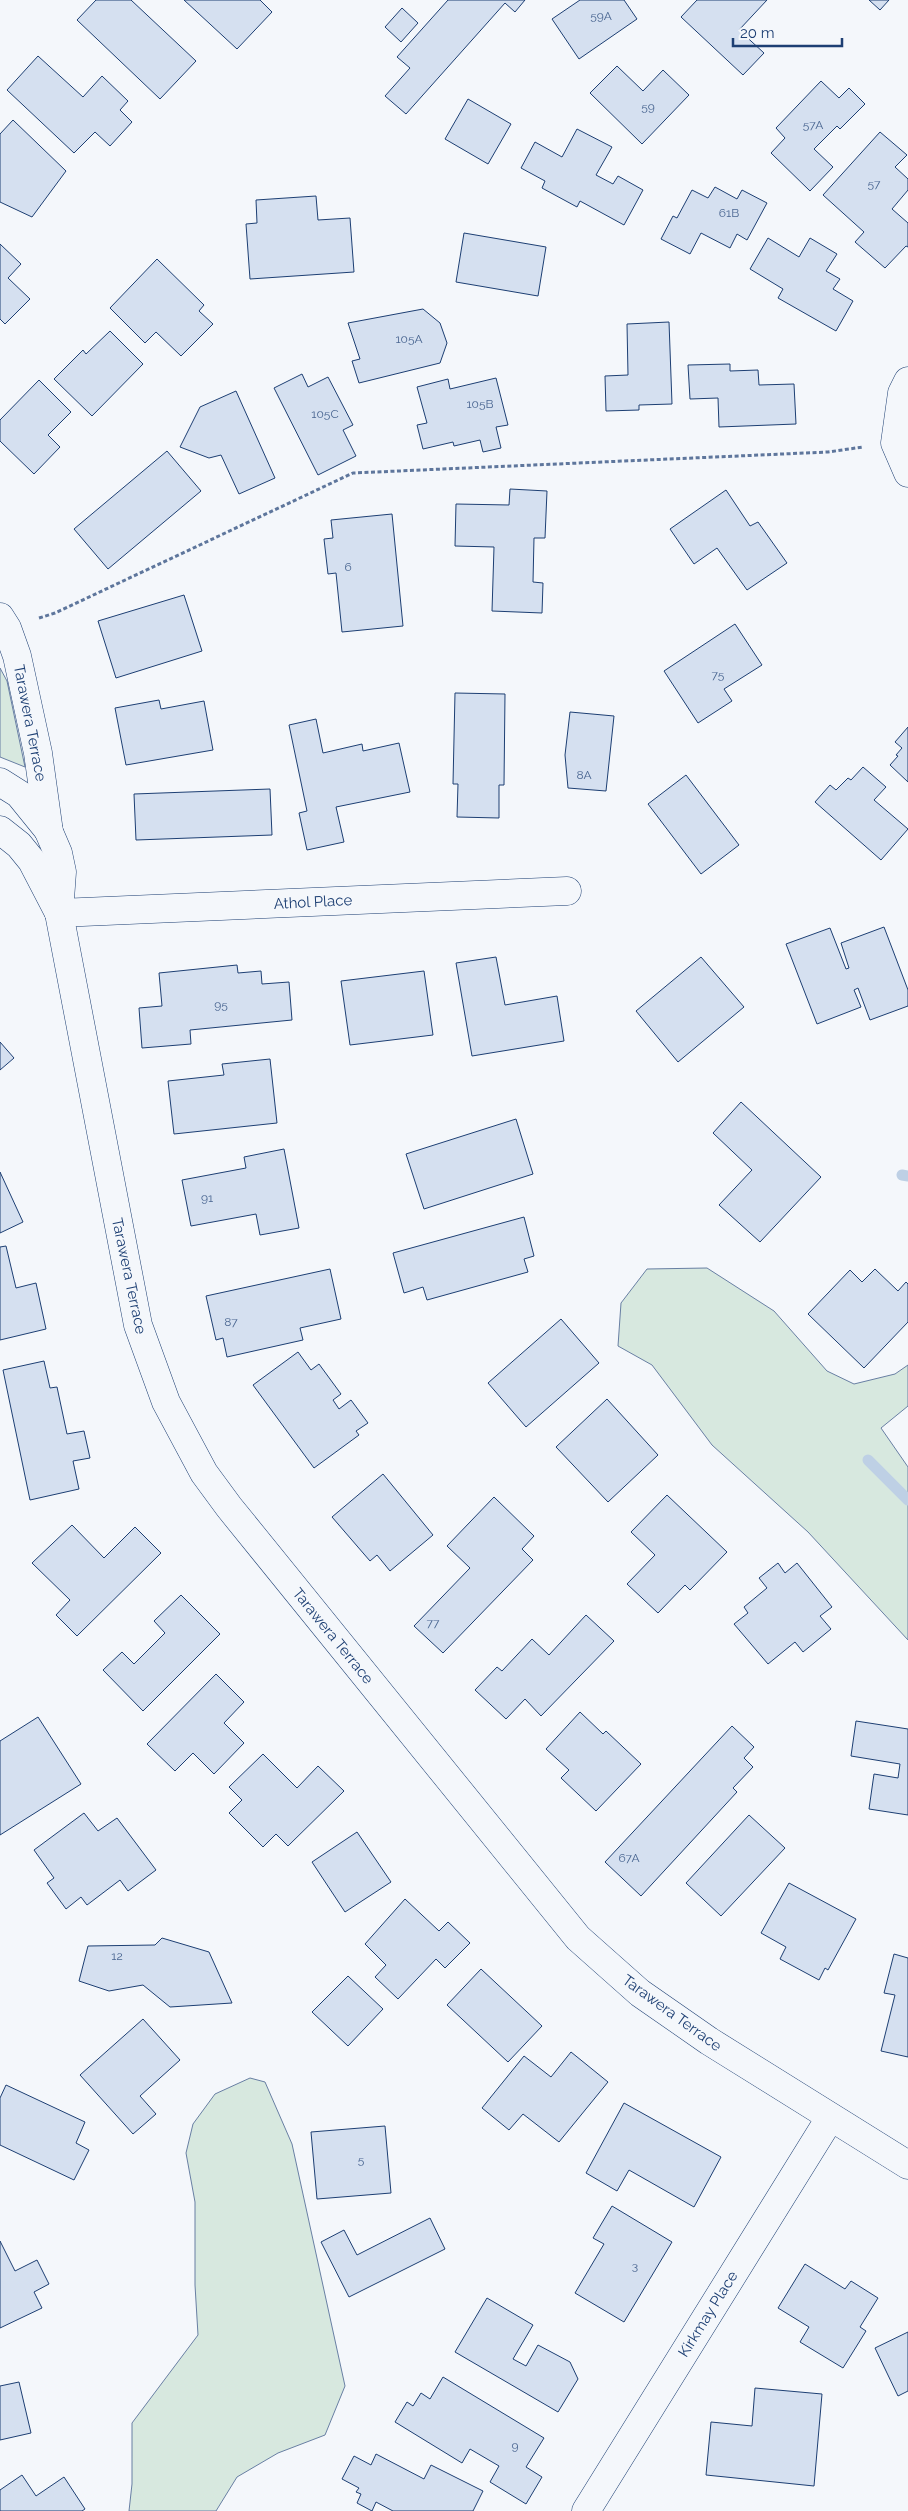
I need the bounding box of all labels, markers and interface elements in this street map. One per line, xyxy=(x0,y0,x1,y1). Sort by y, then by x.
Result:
house number: 59A xyxy=(590,9,612,23)
scale bar xyxy=(733,15,842,47)
text: 20 m xyxy=(740,24,775,42)
house number: 59 xyxy=(641,100,655,114)
house number: 57A xyxy=(803,118,823,132)
house number: 57 xyxy=(868,177,881,191)
house number: 61B xyxy=(719,206,739,220)
house number: 105A xyxy=(395,332,423,346)
house number: 105B xyxy=(466,397,494,411)
house number: 105C xyxy=(311,407,339,421)
house number: 6 xyxy=(344,560,352,574)
street label: Tarawera Terrace xyxy=(10,663,50,783)
house number: 75 xyxy=(712,668,725,682)
house number: 8A xyxy=(576,768,592,782)
street label: Athol Place xyxy=(273,891,353,913)
house number: 95 xyxy=(214,998,228,1012)
house number: 91 xyxy=(201,1191,213,1205)
street label: Tarawera Terrace xyxy=(108,1216,150,1336)
house number: 87 xyxy=(224,1315,238,1329)
street label: Tarawera Terrace xyxy=(289,1584,377,1688)
house number: 77 xyxy=(427,1616,440,1630)
house number: 67A xyxy=(618,1851,640,1865)
house number: 12 xyxy=(111,1949,123,1963)
street label: Tarawera Terrace xyxy=(619,1971,725,2055)
house number: 5 xyxy=(358,2153,365,2167)
house number: 3 xyxy=(632,2259,638,2273)
street label: Kirkmay Place xyxy=(674,2268,742,2360)
house number: 9 xyxy=(511,2439,519,2453)

